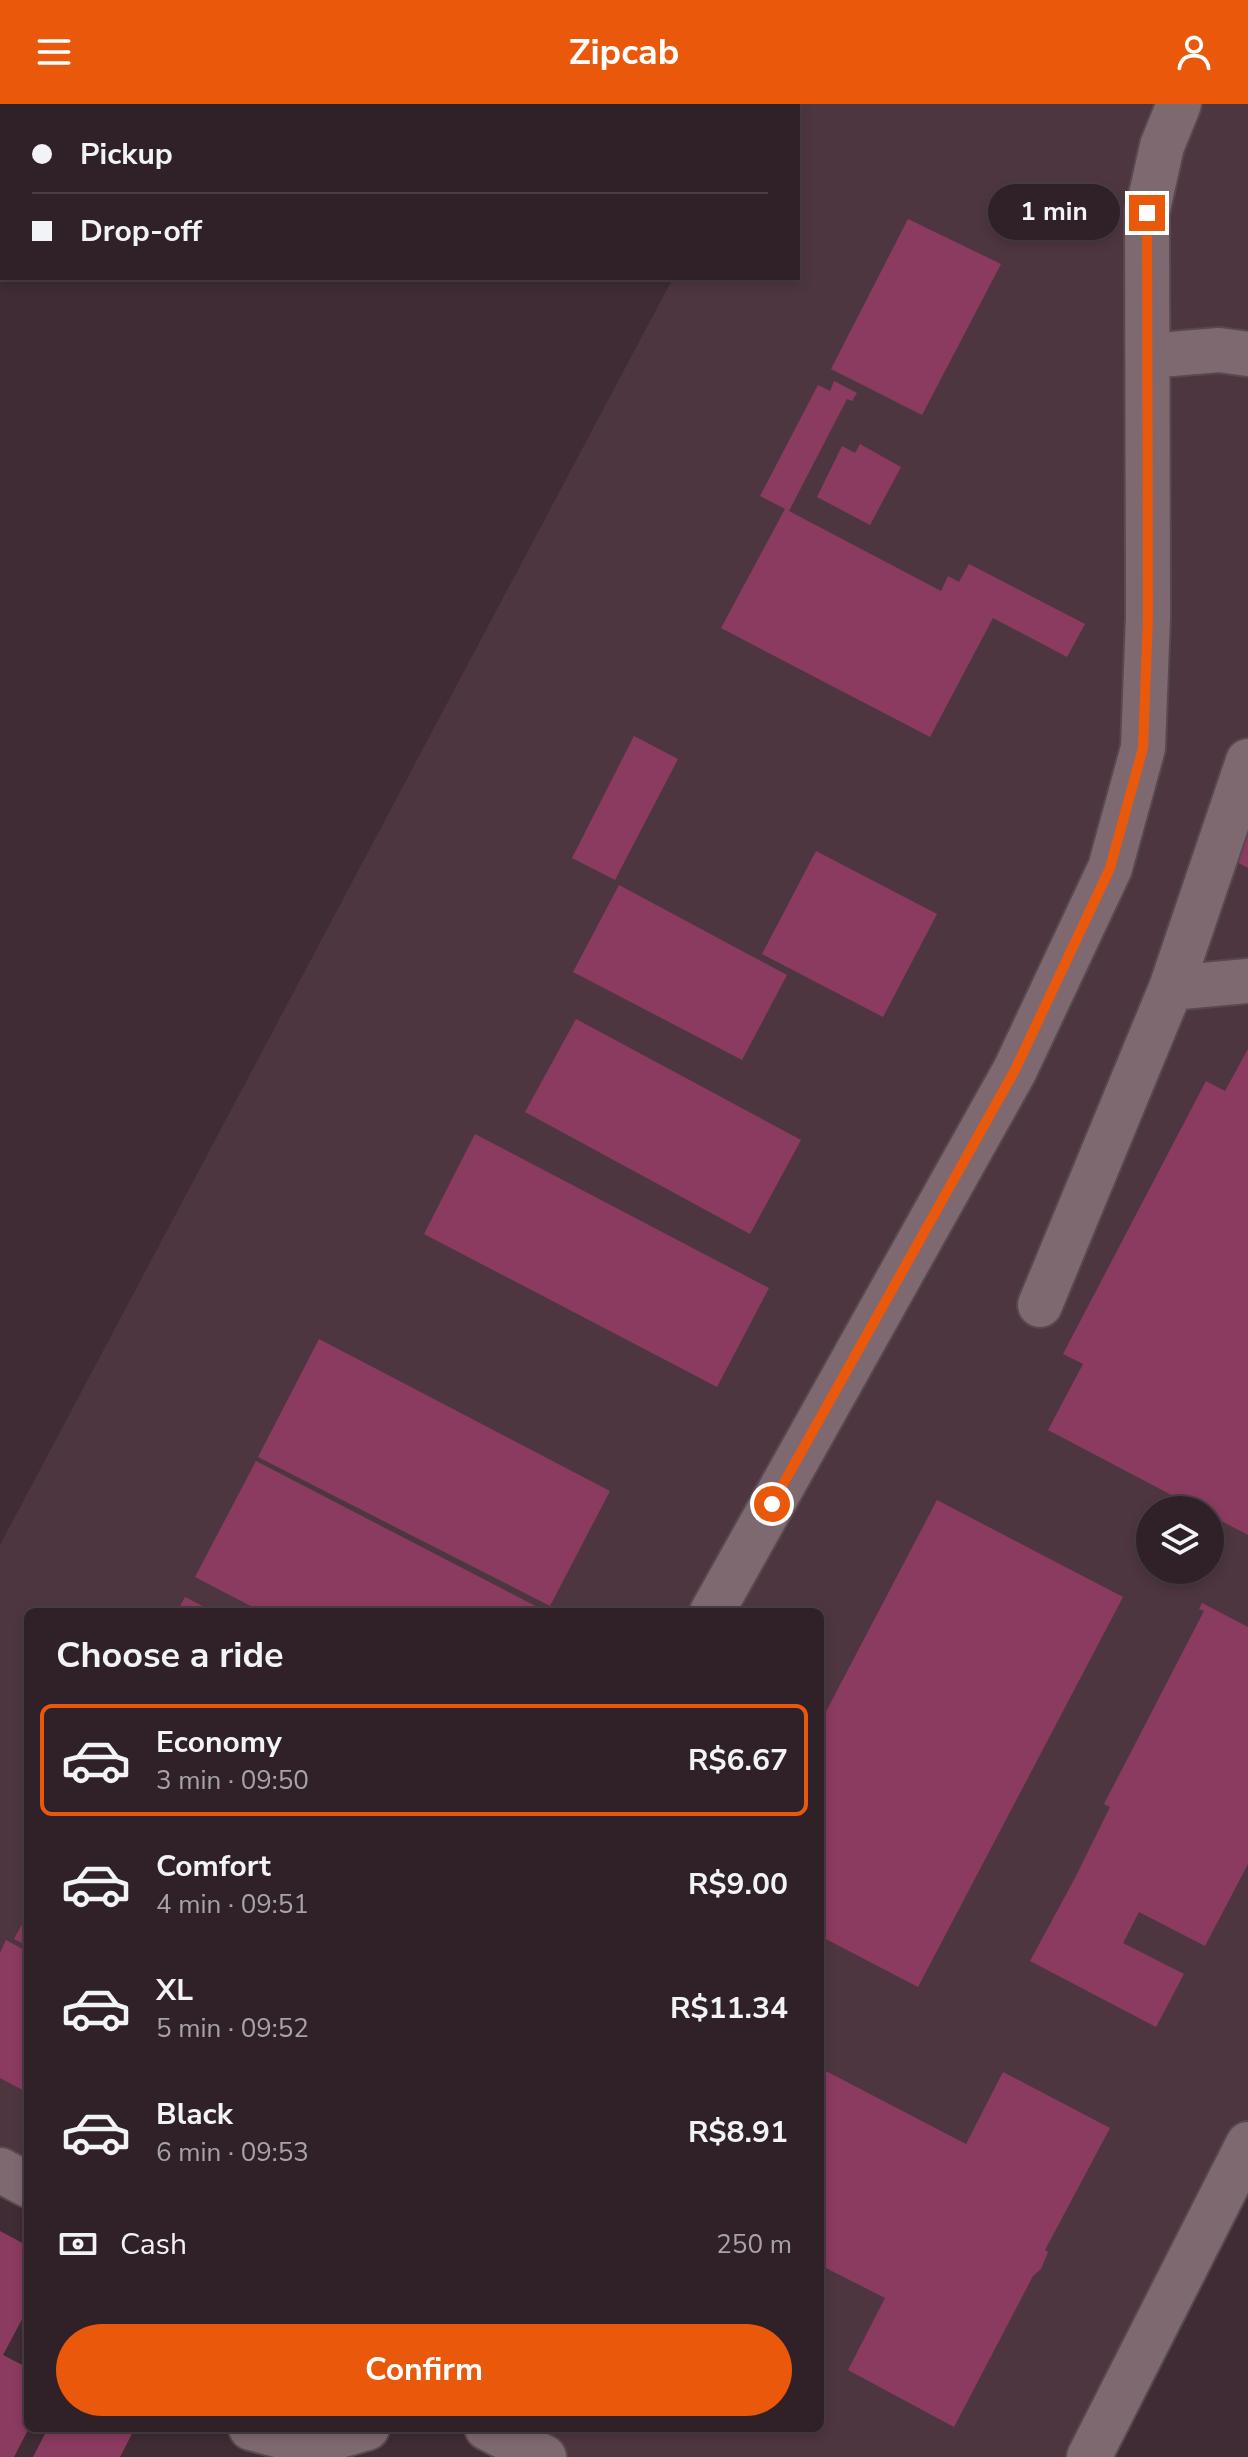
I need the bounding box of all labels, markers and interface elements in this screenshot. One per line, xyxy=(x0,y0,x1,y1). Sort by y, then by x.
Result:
text: Zipcab xyxy=(569,28,679,77)
icon: menu xyxy=(32,30,76,74)
icon: person xyxy=(1172,30,1216,74)
text: Pickup xyxy=(80,134,173,175)
callout: 1 min xyxy=(987,185,1119,241)
text: 1 min xyxy=(1020,194,1088,229)
route end xyxy=(1129,195,1165,231)
text: Drop-off xyxy=(80,211,202,252)
route start xyxy=(754,1486,790,1522)
map controls xyxy=(1136,1496,1224,1584)
button: layers xyxy=(1136,1496,1224,1584)
text: Choose a ride xyxy=(56,1631,284,1680)
text: Economy xyxy=(156,1722,282,1763)
icon: car xyxy=(60,1724,132,1796)
text: R$6.67 xyxy=(688,1740,788,1781)
text: 3 min · 09:50 xyxy=(156,1763,309,1798)
text: Comfort xyxy=(156,1846,271,1887)
icon: car xyxy=(60,1848,132,1920)
text: R$9.00 xyxy=(688,1864,788,1905)
text: 4 min · 09:51 xyxy=(156,1887,309,1922)
text: XL xyxy=(156,1970,193,2011)
icon: car xyxy=(60,1972,132,2044)
text: R$11.34 xyxy=(670,1988,788,2029)
text: 5 min · 09:52 xyxy=(156,2011,309,2046)
text: Black xyxy=(156,2094,233,2135)
icon: car xyxy=(60,2096,132,2168)
text: R$8.91 xyxy=(688,2112,788,2153)
text: 6 min · 09:53 xyxy=(156,2135,309,2170)
icon: cash xyxy=(56,2222,100,2266)
text: Cash xyxy=(120,2224,187,2265)
text: 250 m xyxy=(716,2227,792,2262)
button: Confirm xyxy=(56,2324,792,2416)

